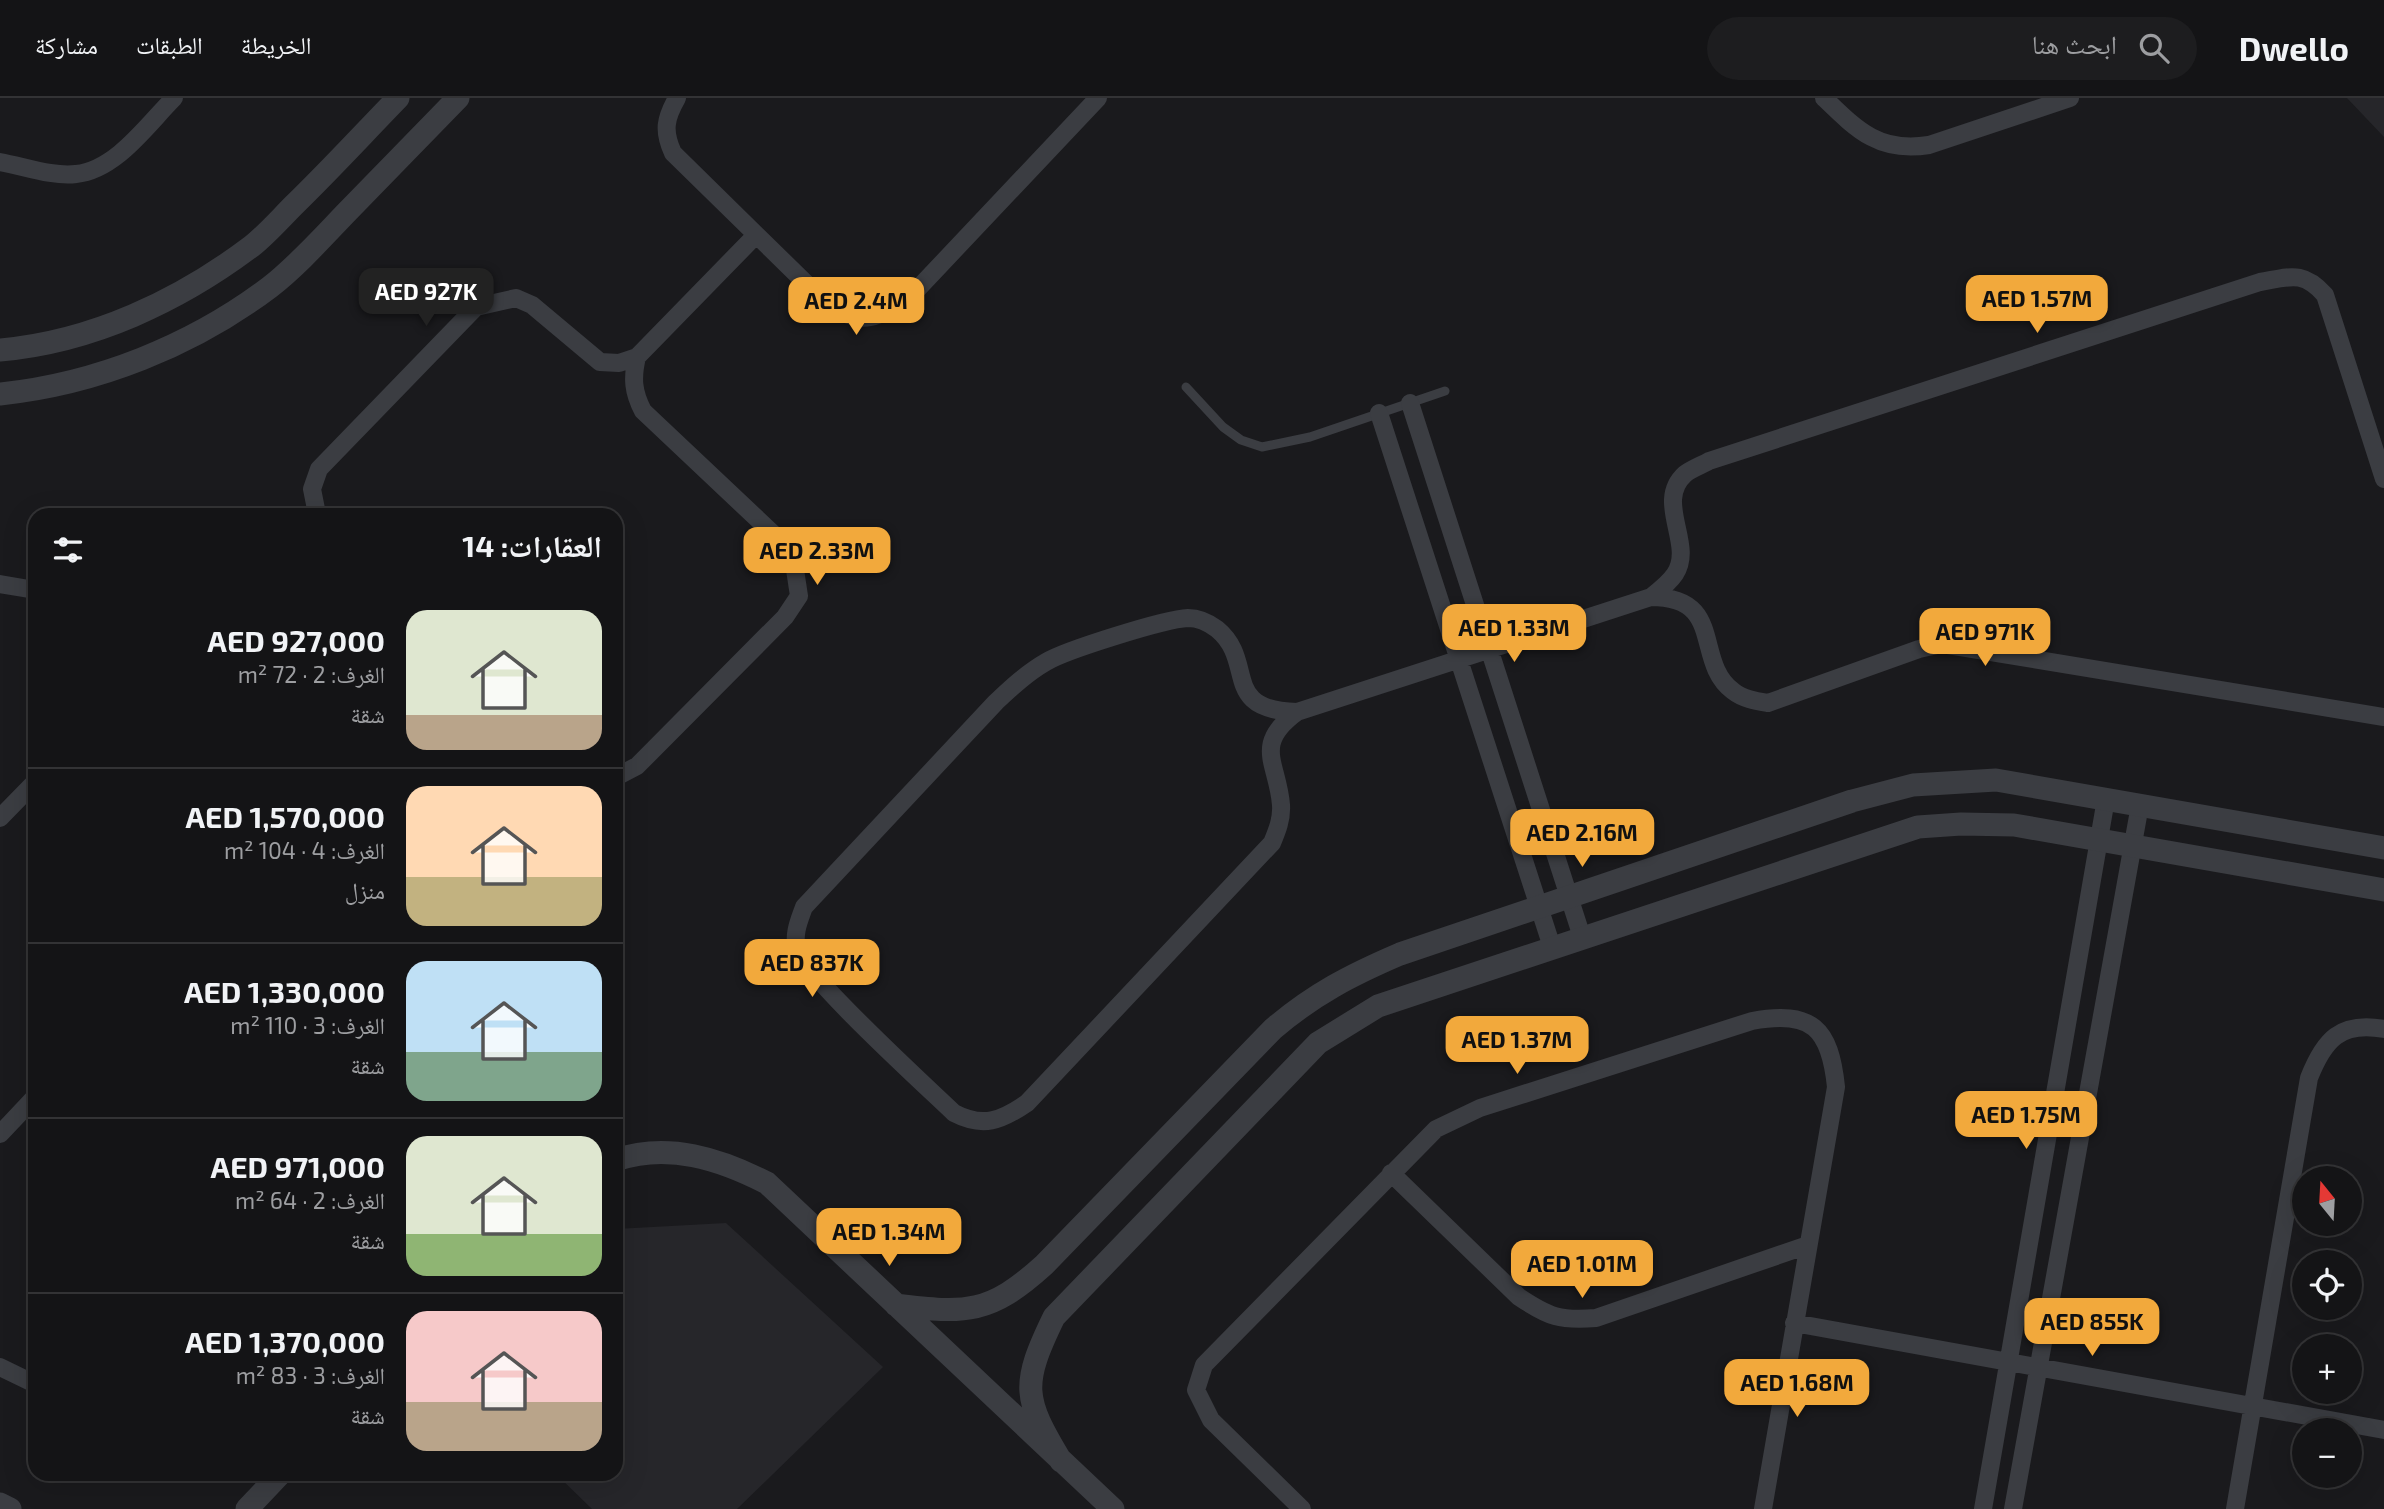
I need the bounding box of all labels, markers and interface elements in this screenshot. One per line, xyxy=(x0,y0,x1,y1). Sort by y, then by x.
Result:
search box xyxy=(1707,17,2197,80)
text: ابحث هنا xyxy=(2032,28,2117,59)
text: Dwello xyxy=(2239,28,2349,68)
icon: search xyxy=(2135,29,2173,67)
text: مشاركة xyxy=(35,30,98,59)
text: الطبقات xyxy=(136,30,203,59)
text: الخريطة xyxy=(241,30,311,59)
pin: AED 927K xyxy=(354,268,498,328)
pin: AED 1.57M xyxy=(1957,275,2117,335)
text: AED 927K xyxy=(375,277,477,305)
pin: AED 2.4M xyxy=(784,278,928,337)
text: AED 1.57M xyxy=(1982,284,2092,312)
text: AED 2.4M xyxy=(804,286,908,314)
text: العقارات: 14 xyxy=(462,527,602,563)
pin: AED 2.33M xyxy=(737,528,897,587)
icon: filters xyxy=(49,531,87,569)
text: AED 2.33M xyxy=(759,536,875,564)
pin: AED 1.33M xyxy=(1434,604,1594,664)
pin: AED 971K xyxy=(1913,608,2057,668)
text: AED 1.33M xyxy=(1458,613,1570,641)
text: AED 971K xyxy=(1935,617,2035,645)
text: AED 927,000 xyxy=(207,622,385,658)
icon: home xyxy=(462,638,546,722)
text: الغرف: 2 · 72 m² xyxy=(238,660,385,688)
text: شقة xyxy=(351,700,385,728)
text: AED 1,570,000 xyxy=(186,798,385,834)
pin: AED 2.16M xyxy=(1502,810,1662,869)
icon: home xyxy=(462,814,546,898)
text: AED 2.16M xyxy=(1526,818,1638,846)
text: الغرف: 4 · 104 m² xyxy=(224,836,385,864)
text: منزل xyxy=(345,876,385,904)
pin: AED 837K xyxy=(740,940,884,999)
text: AED 837K xyxy=(760,948,864,976)
text: AED 1,330,000 xyxy=(184,973,385,1009)
icon: home xyxy=(462,989,546,1073)
text: الغرف: 3 · 110 m² xyxy=(230,1011,385,1039)
pin: AED 1.37M xyxy=(1437,1016,1597,1076)
text: AED 1.37M xyxy=(1462,1025,1572,1053)
text: شقة xyxy=(351,1051,385,1079)
pin: AED 1.75M xyxy=(1946,1091,2106,1151)
text: AED 1.75M xyxy=(1971,1100,2081,1128)
text: AED 971,000 xyxy=(211,1148,385,1184)
icon: home xyxy=(462,1164,546,1248)
north arrow xyxy=(2292,1166,2362,1236)
map controls xyxy=(2292,1166,2362,1488)
text: الغرف: 2 · 64 m² xyxy=(235,1186,385,1214)
pin: AED 1.34M xyxy=(809,1208,969,1268)
text: AED 1.34M xyxy=(832,1217,946,1245)
text: شقة xyxy=(351,1226,385,1254)
pin: AED 1.01M xyxy=(1502,1240,1662,1300)
text: AED 1.01M xyxy=(1527,1249,1637,1277)
button: locate xyxy=(2292,1250,2362,1320)
pin: AED 855K xyxy=(2020,1298,2164,1358)
text: AED 855K xyxy=(2040,1307,2144,1335)
text: AED 1,370,000 xyxy=(185,1323,385,1359)
button: + xyxy=(2292,1334,2362,1404)
icon: home xyxy=(462,1339,546,1423)
pin: AED 1.68M xyxy=(1717,1360,1877,1419)
text: الغرف: 3 · 83 m² xyxy=(236,1361,385,1389)
text: AED 1.68M xyxy=(1740,1368,1854,1396)
text: شقة xyxy=(351,1401,385,1429)
button: − xyxy=(2292,1418,2362,1488)

